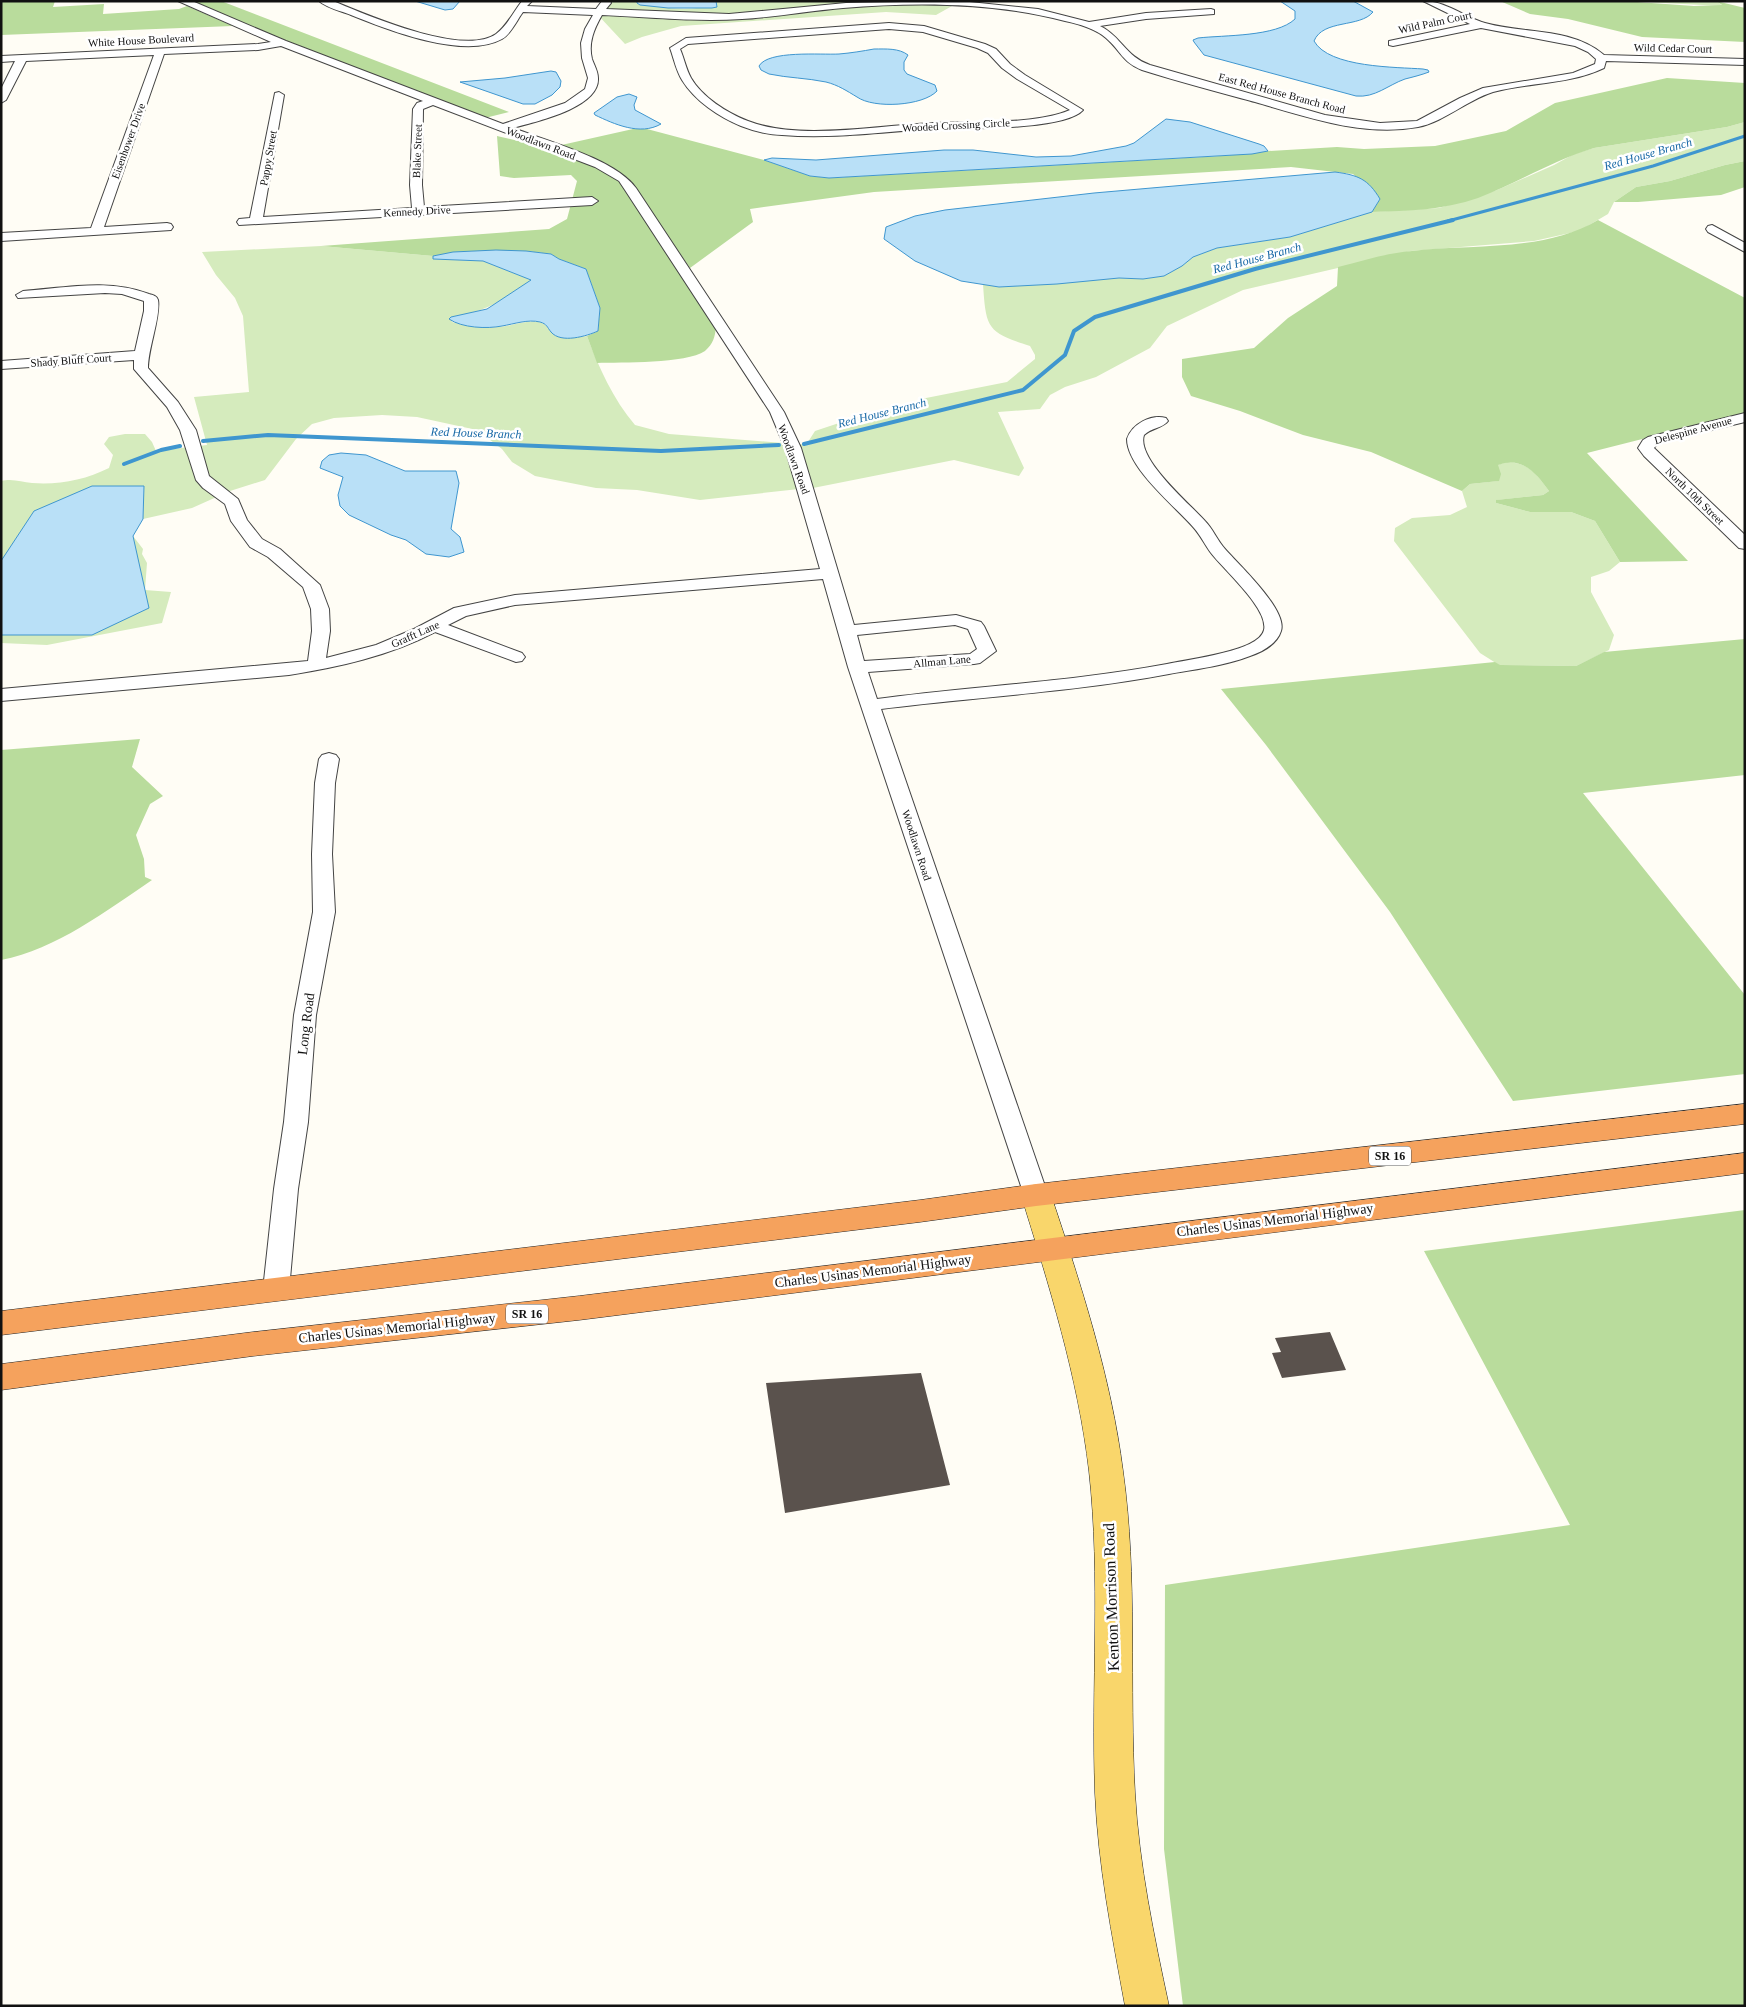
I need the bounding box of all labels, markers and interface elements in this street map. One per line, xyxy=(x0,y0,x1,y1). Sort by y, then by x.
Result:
street label: Wild Palm Court xyxy=(1397,8,1473,36)
street label: White House Boulevard xyxy=(88,31,195,49)
street label: Wild Cedar Court xyxy=(1634,41,1712,55)
street label: East Red House Branch Road xyxy=(1217,70,1347,116)
street label: Eisenhower Drive xyxy=(109,101,147,181)
street label: Wooded Crossing Circle xyxy=(902,116,1010,134)
street label: Blake Street xyxy=(410,124,424,178)
street label: Woodlawn Road xyxy=(505,124,578,162)
street label: Pappy Street xyxy=(257,129,279,187)
water label: Red House Branch xyxy=(1602,135,1694,173)
street label: Kennedy Drive xyxy=(383,203,451,219)
water label: Red House Branch xyxy=(1210,240,1303,277)
street label: Shady Bluff Court xyxy=(30,351,112,369)
water label: Red House Branch xyxy=(835,395,928,431)
street label: Delespine Avenue xyxy=(1653,414,1733,446)
street label: Woodlawn Road xyxy=(776,422,812,496)
water label: Red House Branch xyxy=(429,424,522,442)
street label: North 10th Street xyxy=(1663,465,1727,527)
street label: Grafft Lane xyxy=(389,618,441,650)
street label: Allman Lane xyxy=(913,652,971,669)
street label: Woodlawn Road xyxy=(900,808,934,882)
street label: Long Road xyxy=(295,992,317,1056)
road number: SR 16 xyxy=(1369,1146,1411,1166)
street label: Charles Usinas Memorial Highway xyxy=(1176,1200,1374,1240)
street label: Charles Usinas Memorial Highway xyxy=(774,1251,972,1291)
road number: SR 16 xyxy=(506,1305,548,1324)
street label: Charles Usinas Memorial Highway xyxy=(298,1310,496,1346)
street label: Kenton Morrison Road xyxy=(1100,1523,1122,1671)

